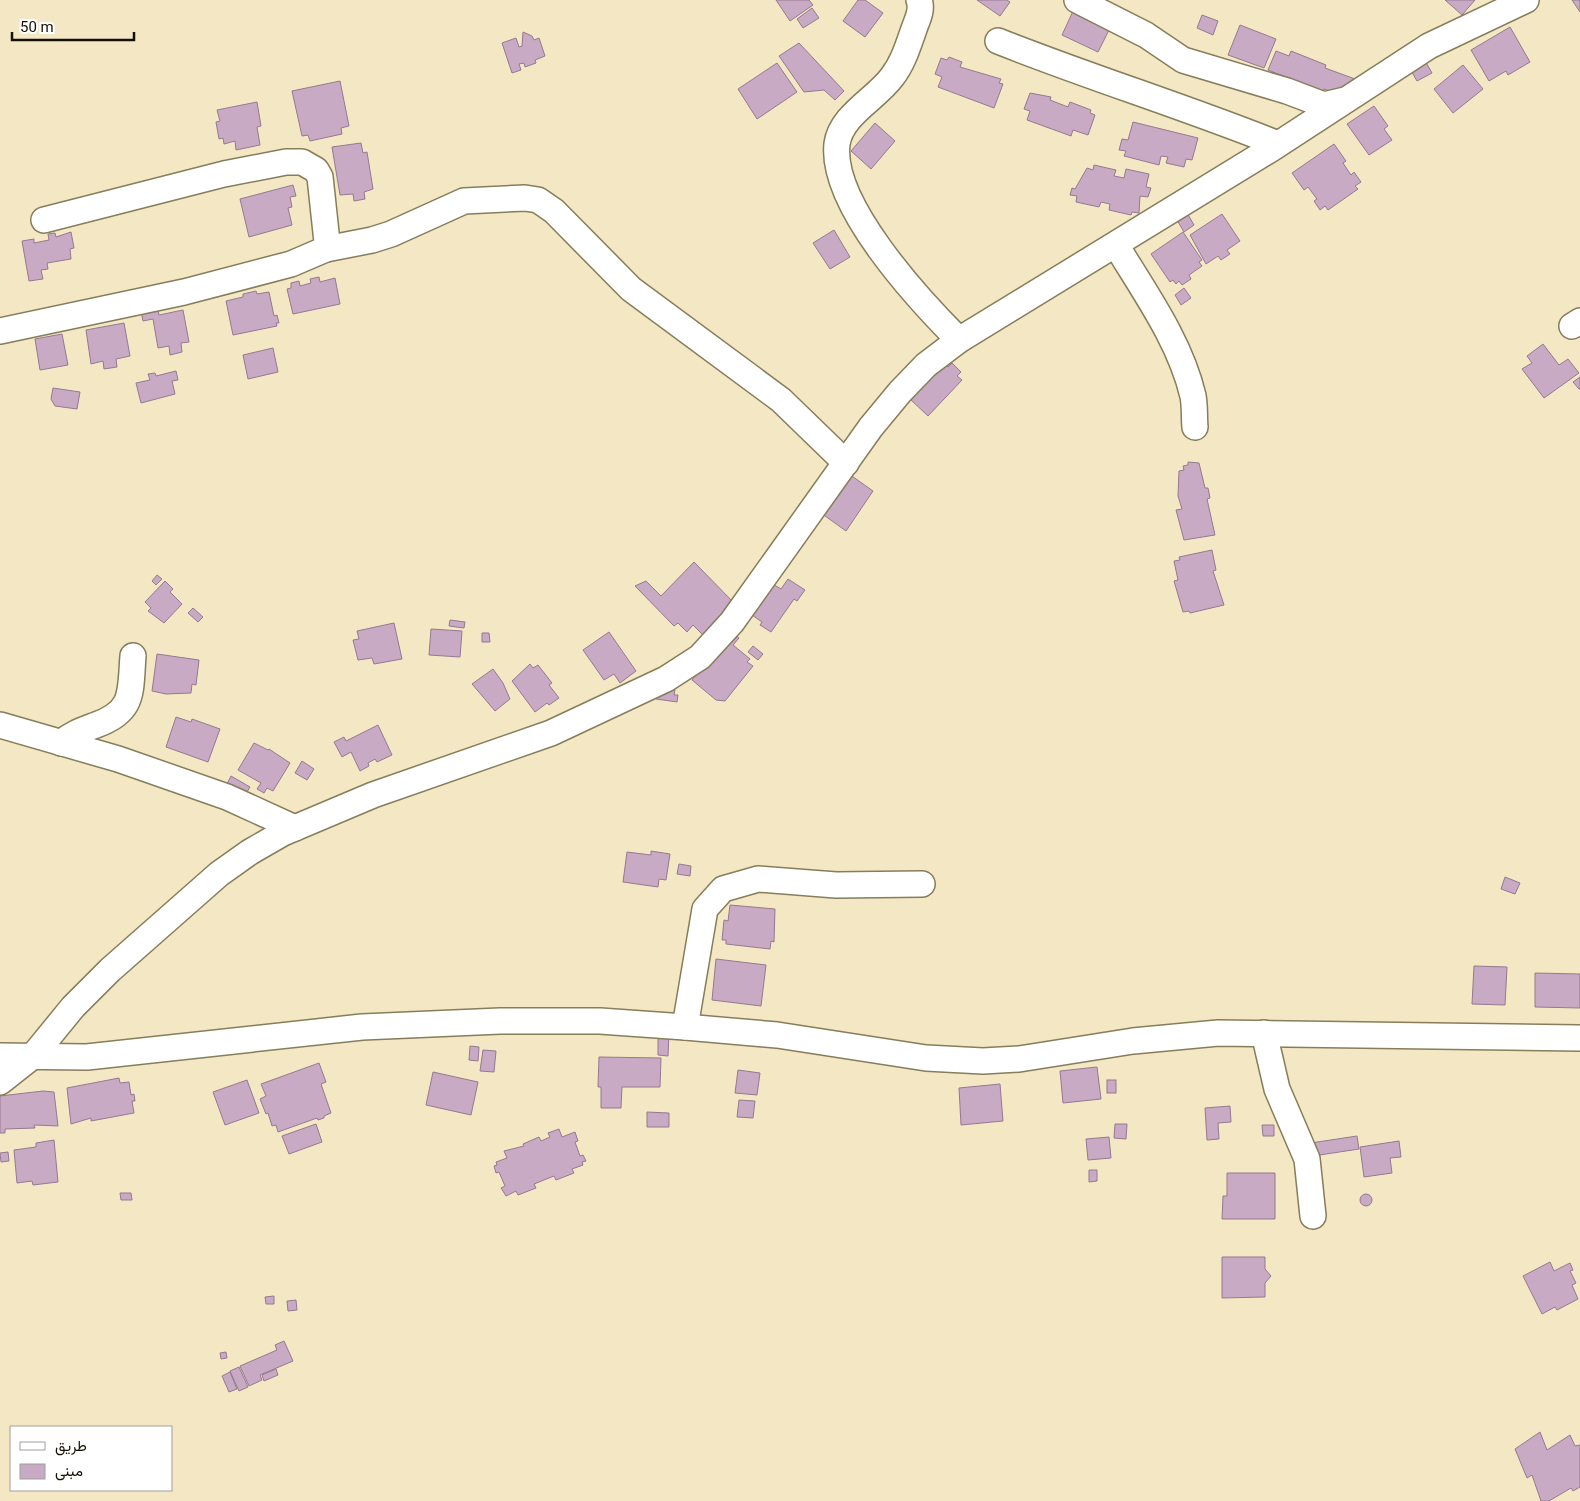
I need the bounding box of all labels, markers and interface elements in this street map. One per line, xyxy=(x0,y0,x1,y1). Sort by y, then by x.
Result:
scale bar xyxy=(12,10,135,42)
text: 50 m xyxy=(20,18,54,36)
legend xyxy=(10,1426,172,1491)
text: طريق xyxy=(55,1437,87,1456)
text: مبنى xyxy=(55,1462,83,1481)

